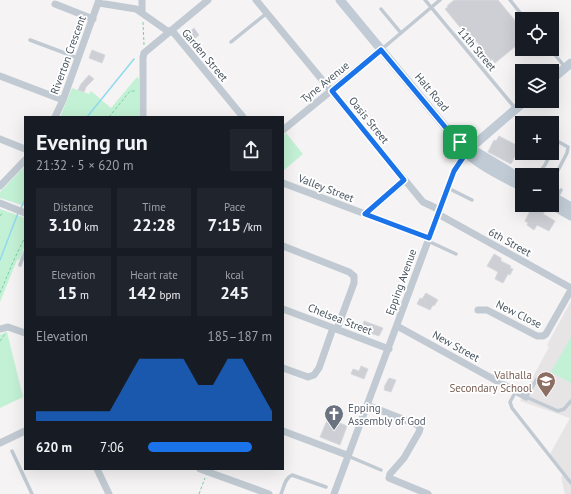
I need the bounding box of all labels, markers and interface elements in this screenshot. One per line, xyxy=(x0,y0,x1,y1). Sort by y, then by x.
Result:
map controls xyxy=(515,12,559,212)
button: locate xyxy=(515,12,559,56)
street label: Riverton Crescent xyxy=(47,13,89,96)
street label: 11th Street xyxy=(455,24,499,74)
street label: Garden Street xyxy=(179,26,231,84)
street label: Tyne Avenue xyxy=(298,58,352,106)
button: layers xyxy=(515,64,559,108)
street label: Halt Road xyxy=(412,70,452,114)
street label: Oasis Street xyxy=(346,94,392,146)
button: + xyxy=(515,116,559,160)
pin xyxy=(443,125,477,159)
text: Evening run xyxy=(36,128,148,156)
button: share xyxy=(230,129,272,171)
icon: arrive xyxy=(449,131,471,153)
text: 21:32 · 5 × 620 m xyxy=(36,157,133,174)
button: − xyxy=(515,168,559,212)
street label: Valley Street xyxy=(295,171,356,205)
text: Distance xyxy=(53,200,93,214)
text: Time xyxy=(142,200,166,214)
text: Pace xyxy=(224,200,245,214)
text: 3.10 xyxy=(48,214,81,236)
text: 22:28 xyxy=(132,214,176,236)
text: 7:15 xyxy=(207,214,241,236)
text: km xyxy=(81,220,98,234)
text: /km xyxy=(241,220,262,234)
street label: 6th Street xyxy=(486,225,534,260)
street label: Epping Avenue xyxy=(383,247,420,317)
text: Elevation xyxy=(51,268,95,282)
text: Heart rate xyxy=(130,268,178,282)
text: kcal xyxy=(225,268,244,282)
text: 15 xyxy=(58,282,77,304)
text: 142 xyxy=(128,282,157,304)
text: 245 xyxy=(220,282,249,304)
text: m xyxy=(77,288,89,302)
text: bpm xyxy=(157,288,180,302)
street label: New Close xyxy=(494,297,545,331)
street label: Chelsea Street xyxy=(306,300,374,338)
street label: New Street xyxy=(430,327,482,365)
text: Elevation xyxy=(36,328,88,345)
text: 185–187 m xyxy=(208,328,272,345)
place label: Valhalla Secondary School xyxy=(449,368,533,395)
school or university icon: Valhalla Secondary School xyxy=(535,370,557,398)
place label: Epping Assembly of God xyxy=(348,401,426,428)
church icon: Epping Assembly of God xyxy=(323,403,345,431)
text: 620 m xyxy=(36,439,72,456)
text: 7:06 xyxy=(100,439,124,456)

